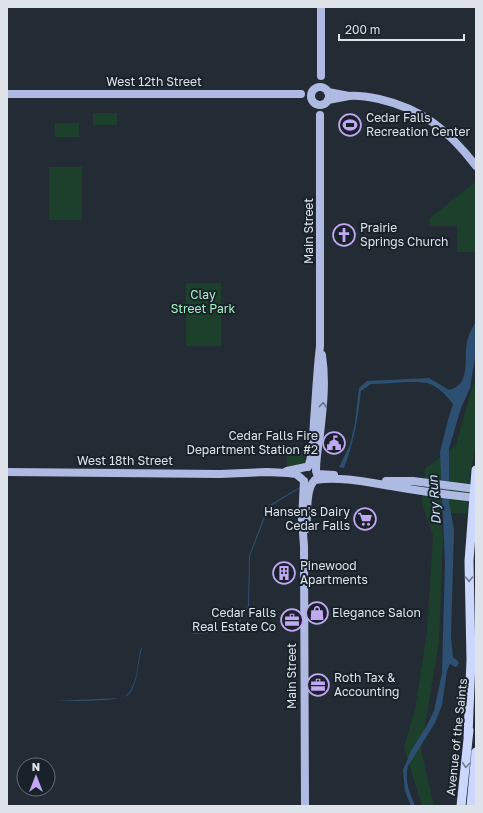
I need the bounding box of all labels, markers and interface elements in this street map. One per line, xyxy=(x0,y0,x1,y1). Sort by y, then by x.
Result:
scale bar xyxy=(339,16,464,42)
text: 200 m xyxy=(345,22,380,37)
street label: West 12th Street xyxy=(106,74,202,89)
place label: Cedar Falls Recreation Center xyxy=(366,110,470,139)
sports icon: Cedar Falls Recreation Center xyxy=(337,112,363,138)
street label: Main Street xyxy=(301,198,316,264)
place label: Prairie Springs Church xyxy=(360,220,448,249)
church icon: Prairie Springs Church xyxy=(331,222,357,248)
park label: Clay Street Park xyxy=(171,287,235,316)
one-way arrow xyxy=(318,402,327,408)
place label: Cedar Falls Fire Department Station #2 xyxy=(187,428,318,457)
public building icon: Cedar Falls Fire Department Station #2 xyxy=(321,430,347,456)
street label: West 18th Street xyxy=(77,453,173,468)
water label: Dry Run xyxy=(424,474,444,525)
place label: Hansen's Dairy Cedar Falls xyxy=(264,504,350,533)
supermarket icon: Hansen's Dairy Cedar Falls xyxy=(352,506,378,532)
place label: Pinewood Apartments xyxy=(300,558,368,587)
building icon: Pinewood Apartments xyxy=(271,560,297,586)
one-way arrow xyxy=(465,576,473,582)
shop icon: Elegance Salon xyxy=(304,600,330,626)
place label: Cedar Falls Real Estate Co xyxy=(192,605,276,634)
place label: Elegance Salon xyxy=(332,605,421,620)
office icon: Cedar Falls Real Estate Co xyxy=(279,607,305,633)
street label: Main Street xyxy=(284,643,299,709)
place label: Roth Tax & Accounting xyxy=(334,670,400,699)
office icon: Roth Tax & Accounting xyxy=(305,672,331,698)
street label: Avenue of the Saints xyxy=(443,677,470,796)
north arrow xyxy=(16,757,56,797)
text: N xyxy=(32,760,40,773)
one-way arrow xyxy=(461,762,470,768)

